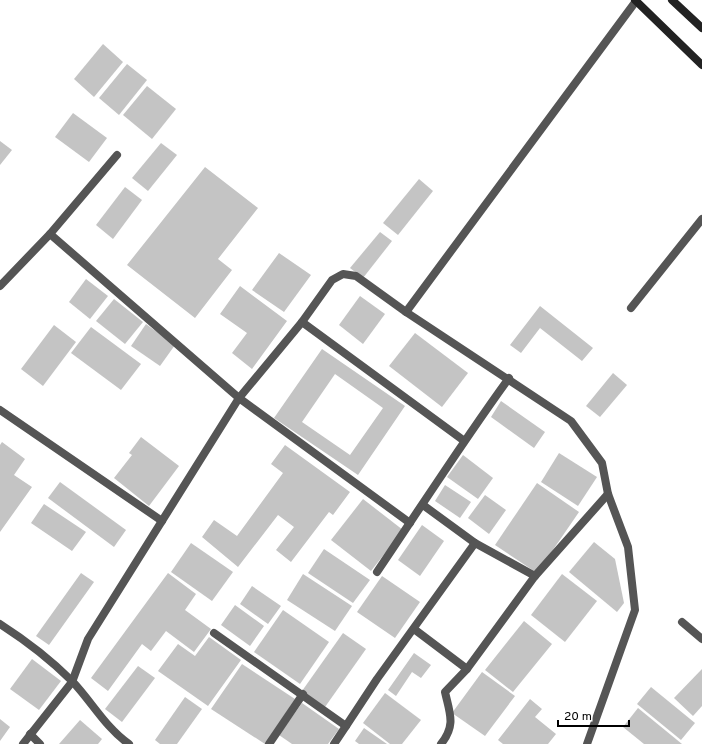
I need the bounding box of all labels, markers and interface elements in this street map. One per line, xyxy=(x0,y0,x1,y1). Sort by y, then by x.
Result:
scale bar xyxy=(558,702,629,728)
text: 20 m xyxy=(564,709,592,725)

